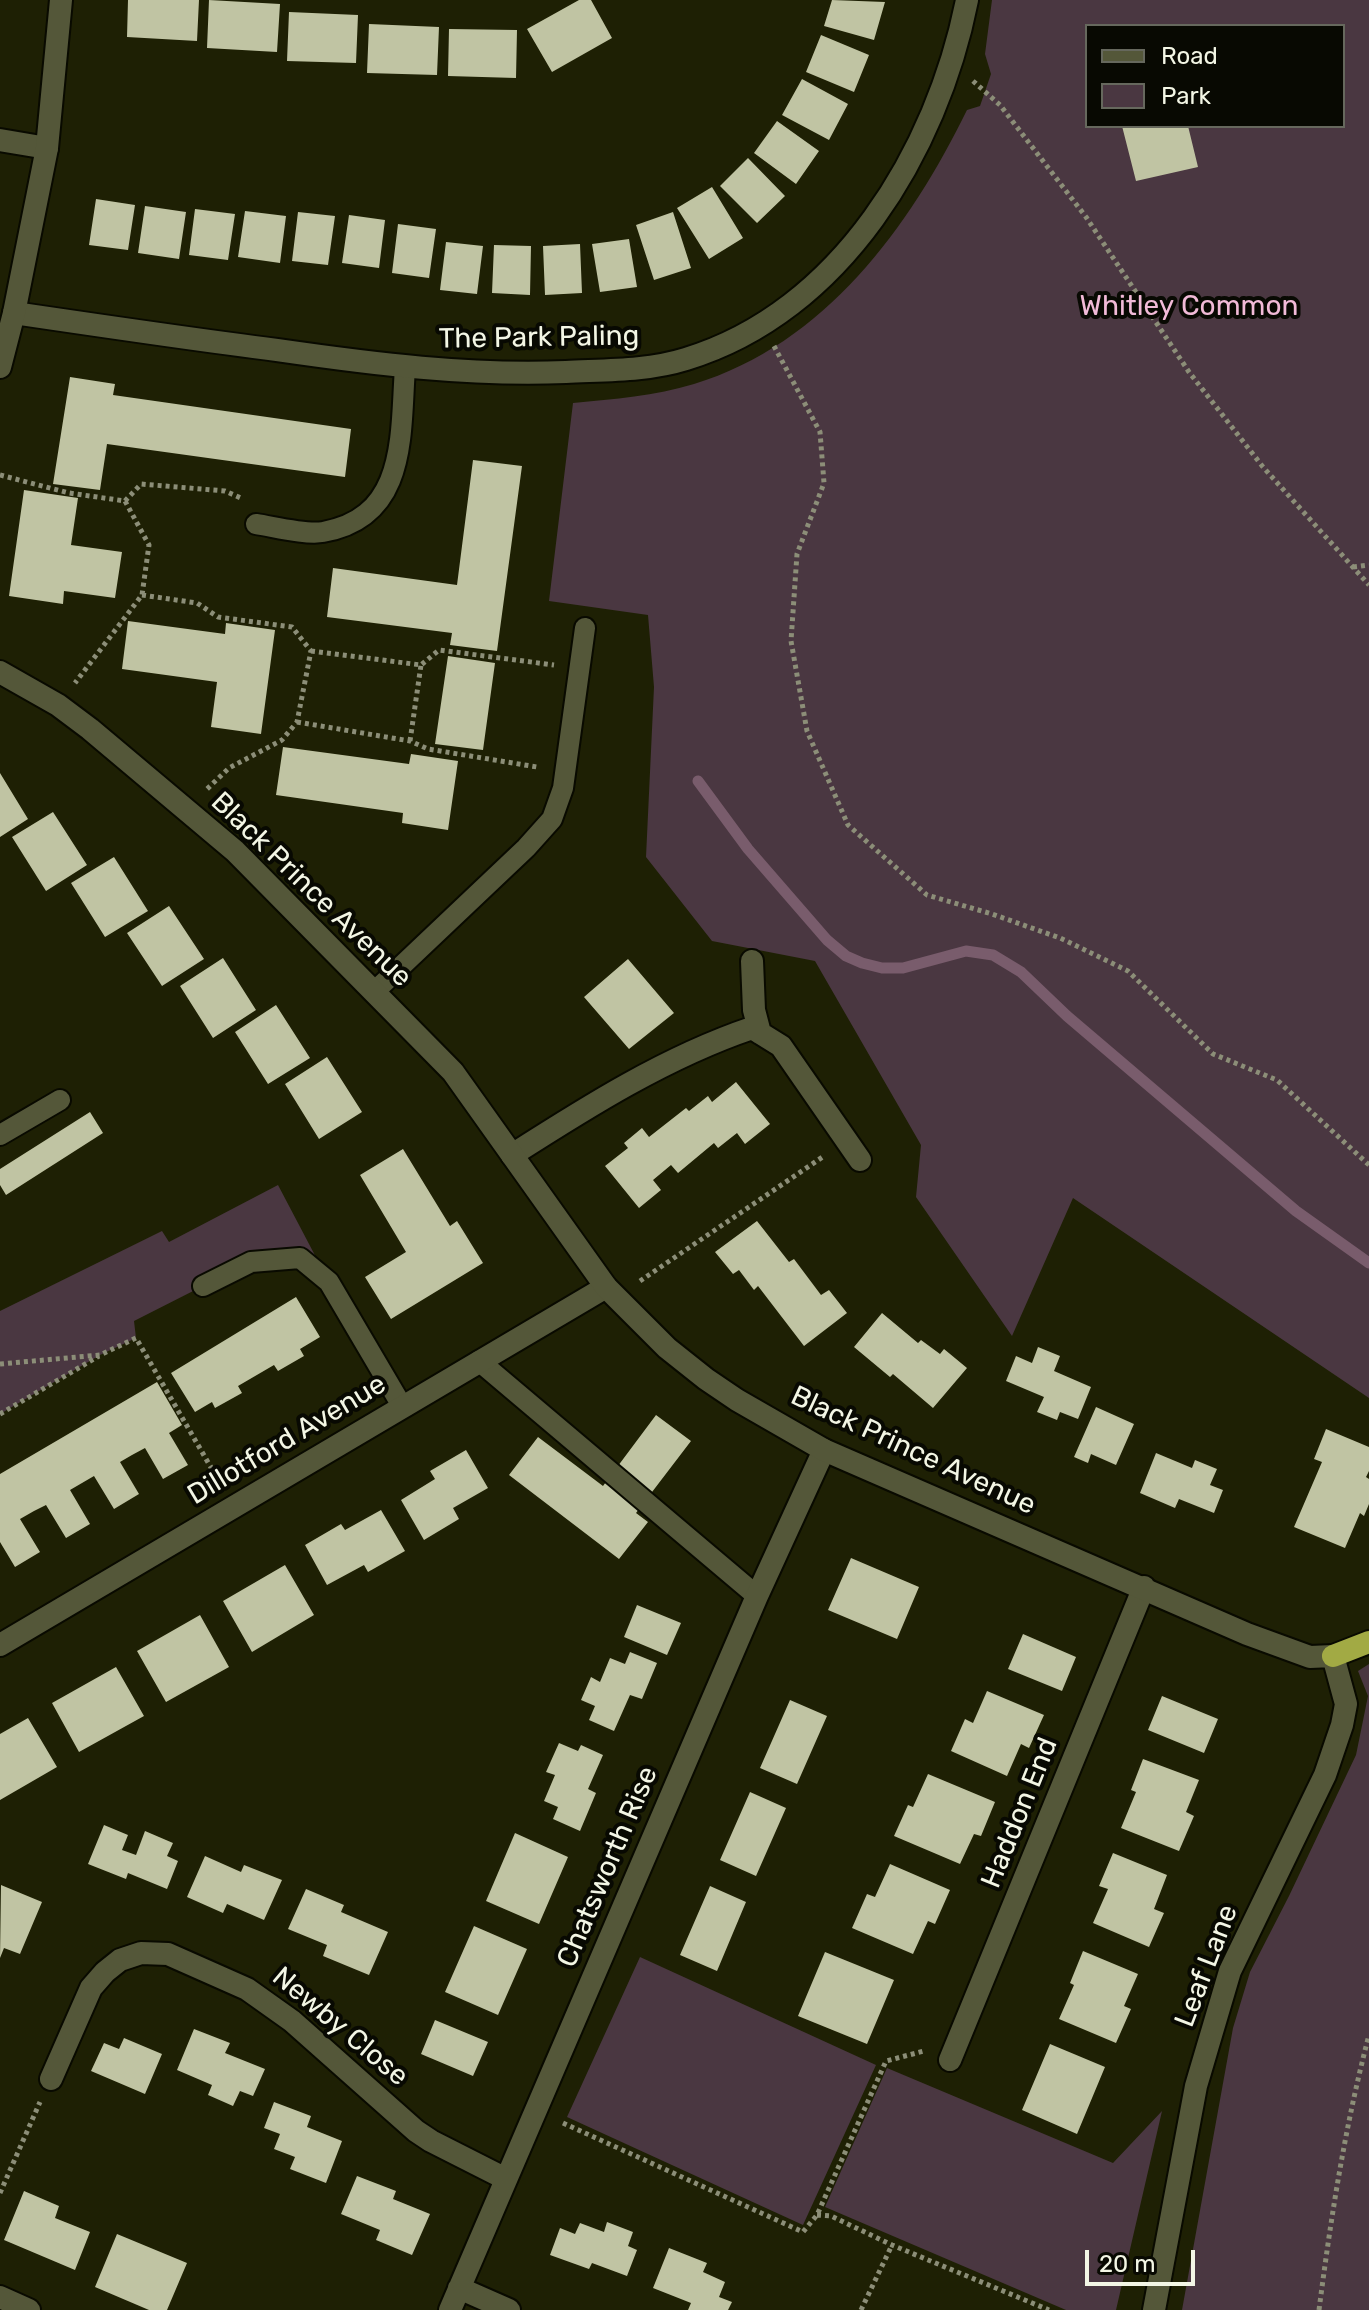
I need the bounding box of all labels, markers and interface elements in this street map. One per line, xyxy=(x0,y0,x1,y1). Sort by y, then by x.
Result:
legend xyxy=(1085,24,1345,128)
text: Road xyxy=(1161,42,1218,70)
text: Park xyxy=(1161,82,1211,110)
park label: Whitley Common xyxy=(1079,290,1299,324)
street label: The Park Paling xyxy=(438,319,640,357)
street label: Black Prince Avenue xyxy=(204,785,418,995)
street label: Dillotford Avenue xyxy=(182,1368,392,1512)
street label: Black Prince Avenue xyxy=(785,1380,1041,1522)
street label: Haddon End xyxy=(975,1733,1065,1893)
street label: Chatsworth Rise xyxy=(551,1762,665,1972)
street label: Leaf Lane xyxy=(1168,1900,1246,2032)
street label: Newby Close xyxy=(265,1960,415,2094)
scale bar xyxy=(1089,2234,1199,2284)
text: 20 m xyxy=(1099,2250,1156,2278)

